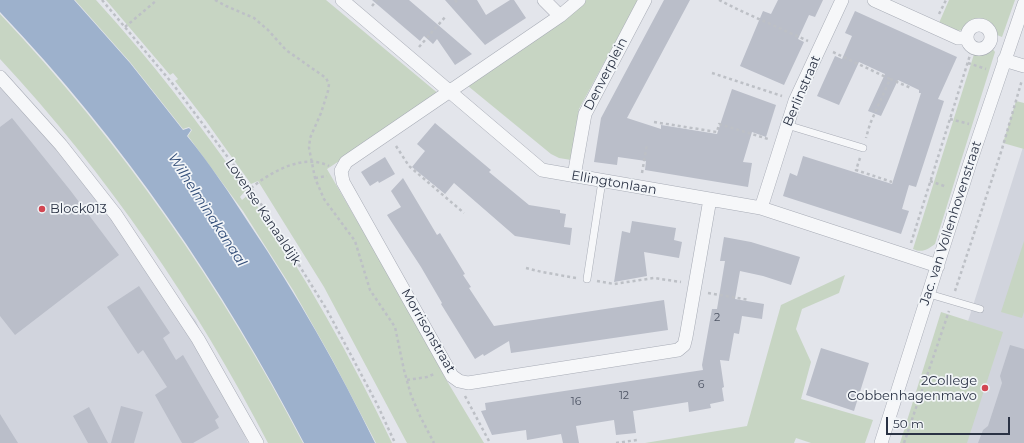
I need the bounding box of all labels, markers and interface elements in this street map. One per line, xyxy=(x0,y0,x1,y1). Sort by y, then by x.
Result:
street label: Denverplein xyxy=(581,35,631,113)
street label: Berlinstraat xyxy=(780,53,824,129)
street label: Jac. van Vollenhovenstraat xyxy=(917,139,985,307)
water label: Wilhelminakanaal xyxy=(164,150,250,270)
street label: Lovense Kanaaldijk xyxy=(222,156,304,268)
street label: Ellingtonlaan xyxy=(570,168,658,198)
place label: Block013 xyxy=(50,201,107,217)
marker: Block013 xyxy=(37,204,47,214)
street label: Morrisonstraat xyxy=(398,286,458,376)
house number: 2 xyxy=(714,311,720,325)
place label: 2College Cobbenhagenmavo xyxy=(847,373,977,404)
house number: 6 xyxy=(698,378,704,392)
marker: 2College Cobbenhagenmavo xyxy=(980,383,990,393)
house number: 12 xyxy=(619,389,629,403)
house number: 16 xyxy=(571,395,581,409)
scale bar xyxy=(888,409,1012,435)
text: 50 m xyxy=(893,416,924,431)

